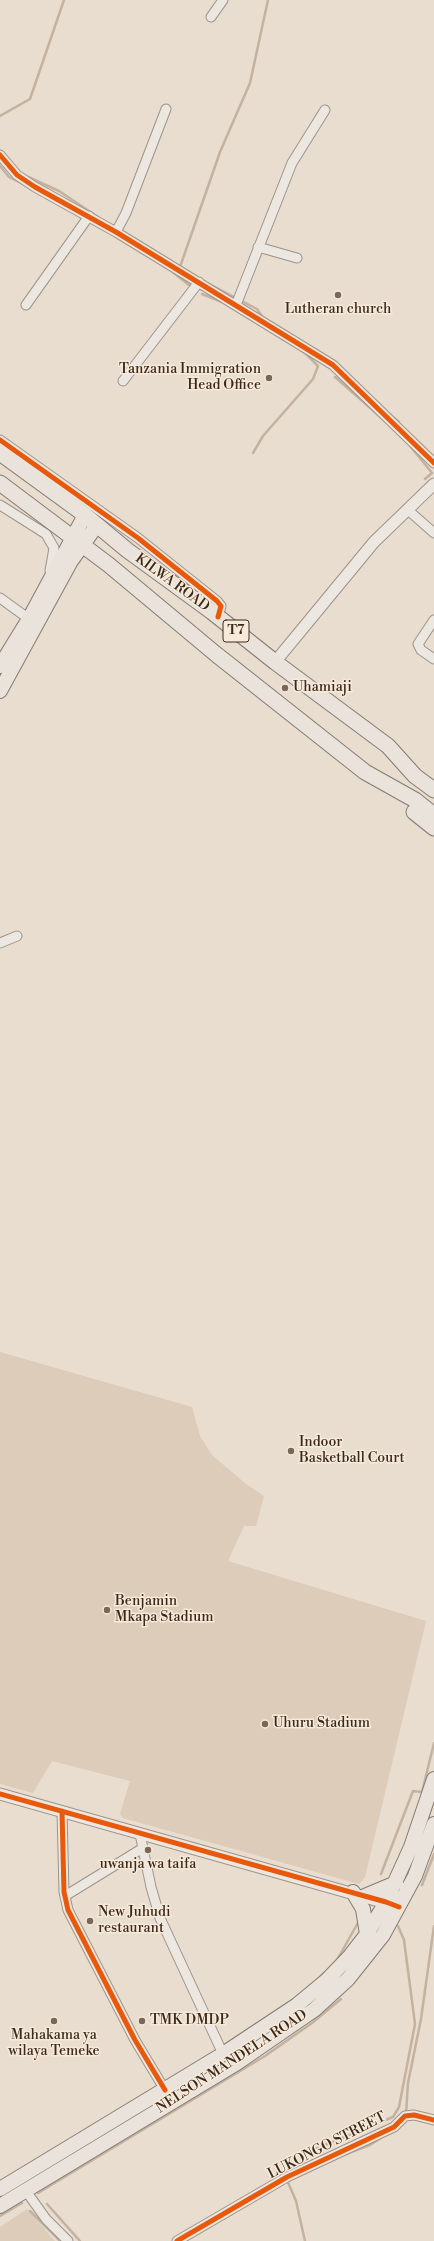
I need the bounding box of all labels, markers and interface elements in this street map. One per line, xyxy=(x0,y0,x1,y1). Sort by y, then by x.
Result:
marker: Lutheran church xyxy=(333,290,343,300)
place label: Lutheran church xyxy=(285,302,391,318)
place label: Tanzania Immigration Head Office xyxy=(119,362,261,394)
marker: Tanzania Immigration Head Office xyxy=(264,373,274,383)
street label: KILWA ROAD xyxy=(132,550,212,616)
road number: T7 xyxy=(223,620,249,642)
place label: Uhamiaji xyxy=(293,680,352,696)
marker: Uhamiaji xyxy=(280,683,290,693)
place label: Indoor Basketball Court xyxy=(299,1435,405,1468)
marker: Indoor Basketball Court xyxy=(286,1446,296,1456)
place label: Benjamin Mkapa Stadium xyxy=(115,1594,213,1626)
marker: Benjamin Mkapa Stadium xyxy=(102,1605,112,1615)
place label: Uhuru Stadium xyxy=(273,1716,370,1732)
marker: Uhuru Stadium xyxy=(260,1719,270,1729)
marker: uwanja wa taifa xyxy=(143,1845,153,1855)
place label: uwanja wa taifa xyxy=(100,1857,196,1873)
place label: New Juhudi restaurant xyxy=(98,1905,171,1938)
marker: New Juhudi restaurant xyxy=(85,1916,95,1926)
street label: NELSON MANDELA ROAD xyxy=(153,2007,311,2117)
place label: TMK DMDP xyxy=(150,2013,229,2029)
marker: Mahakama ya wilaya Temeke xyxy=(49,2016,59,2026)
marker: TMK DMDP xyxy=(137,2016,147,2026)
place label: Mahakama ya wilaya Temeke xyxy=(8,2028,100,2060)
street label: LUKONGO STREET xyxy=(265,2109,389,2183)

